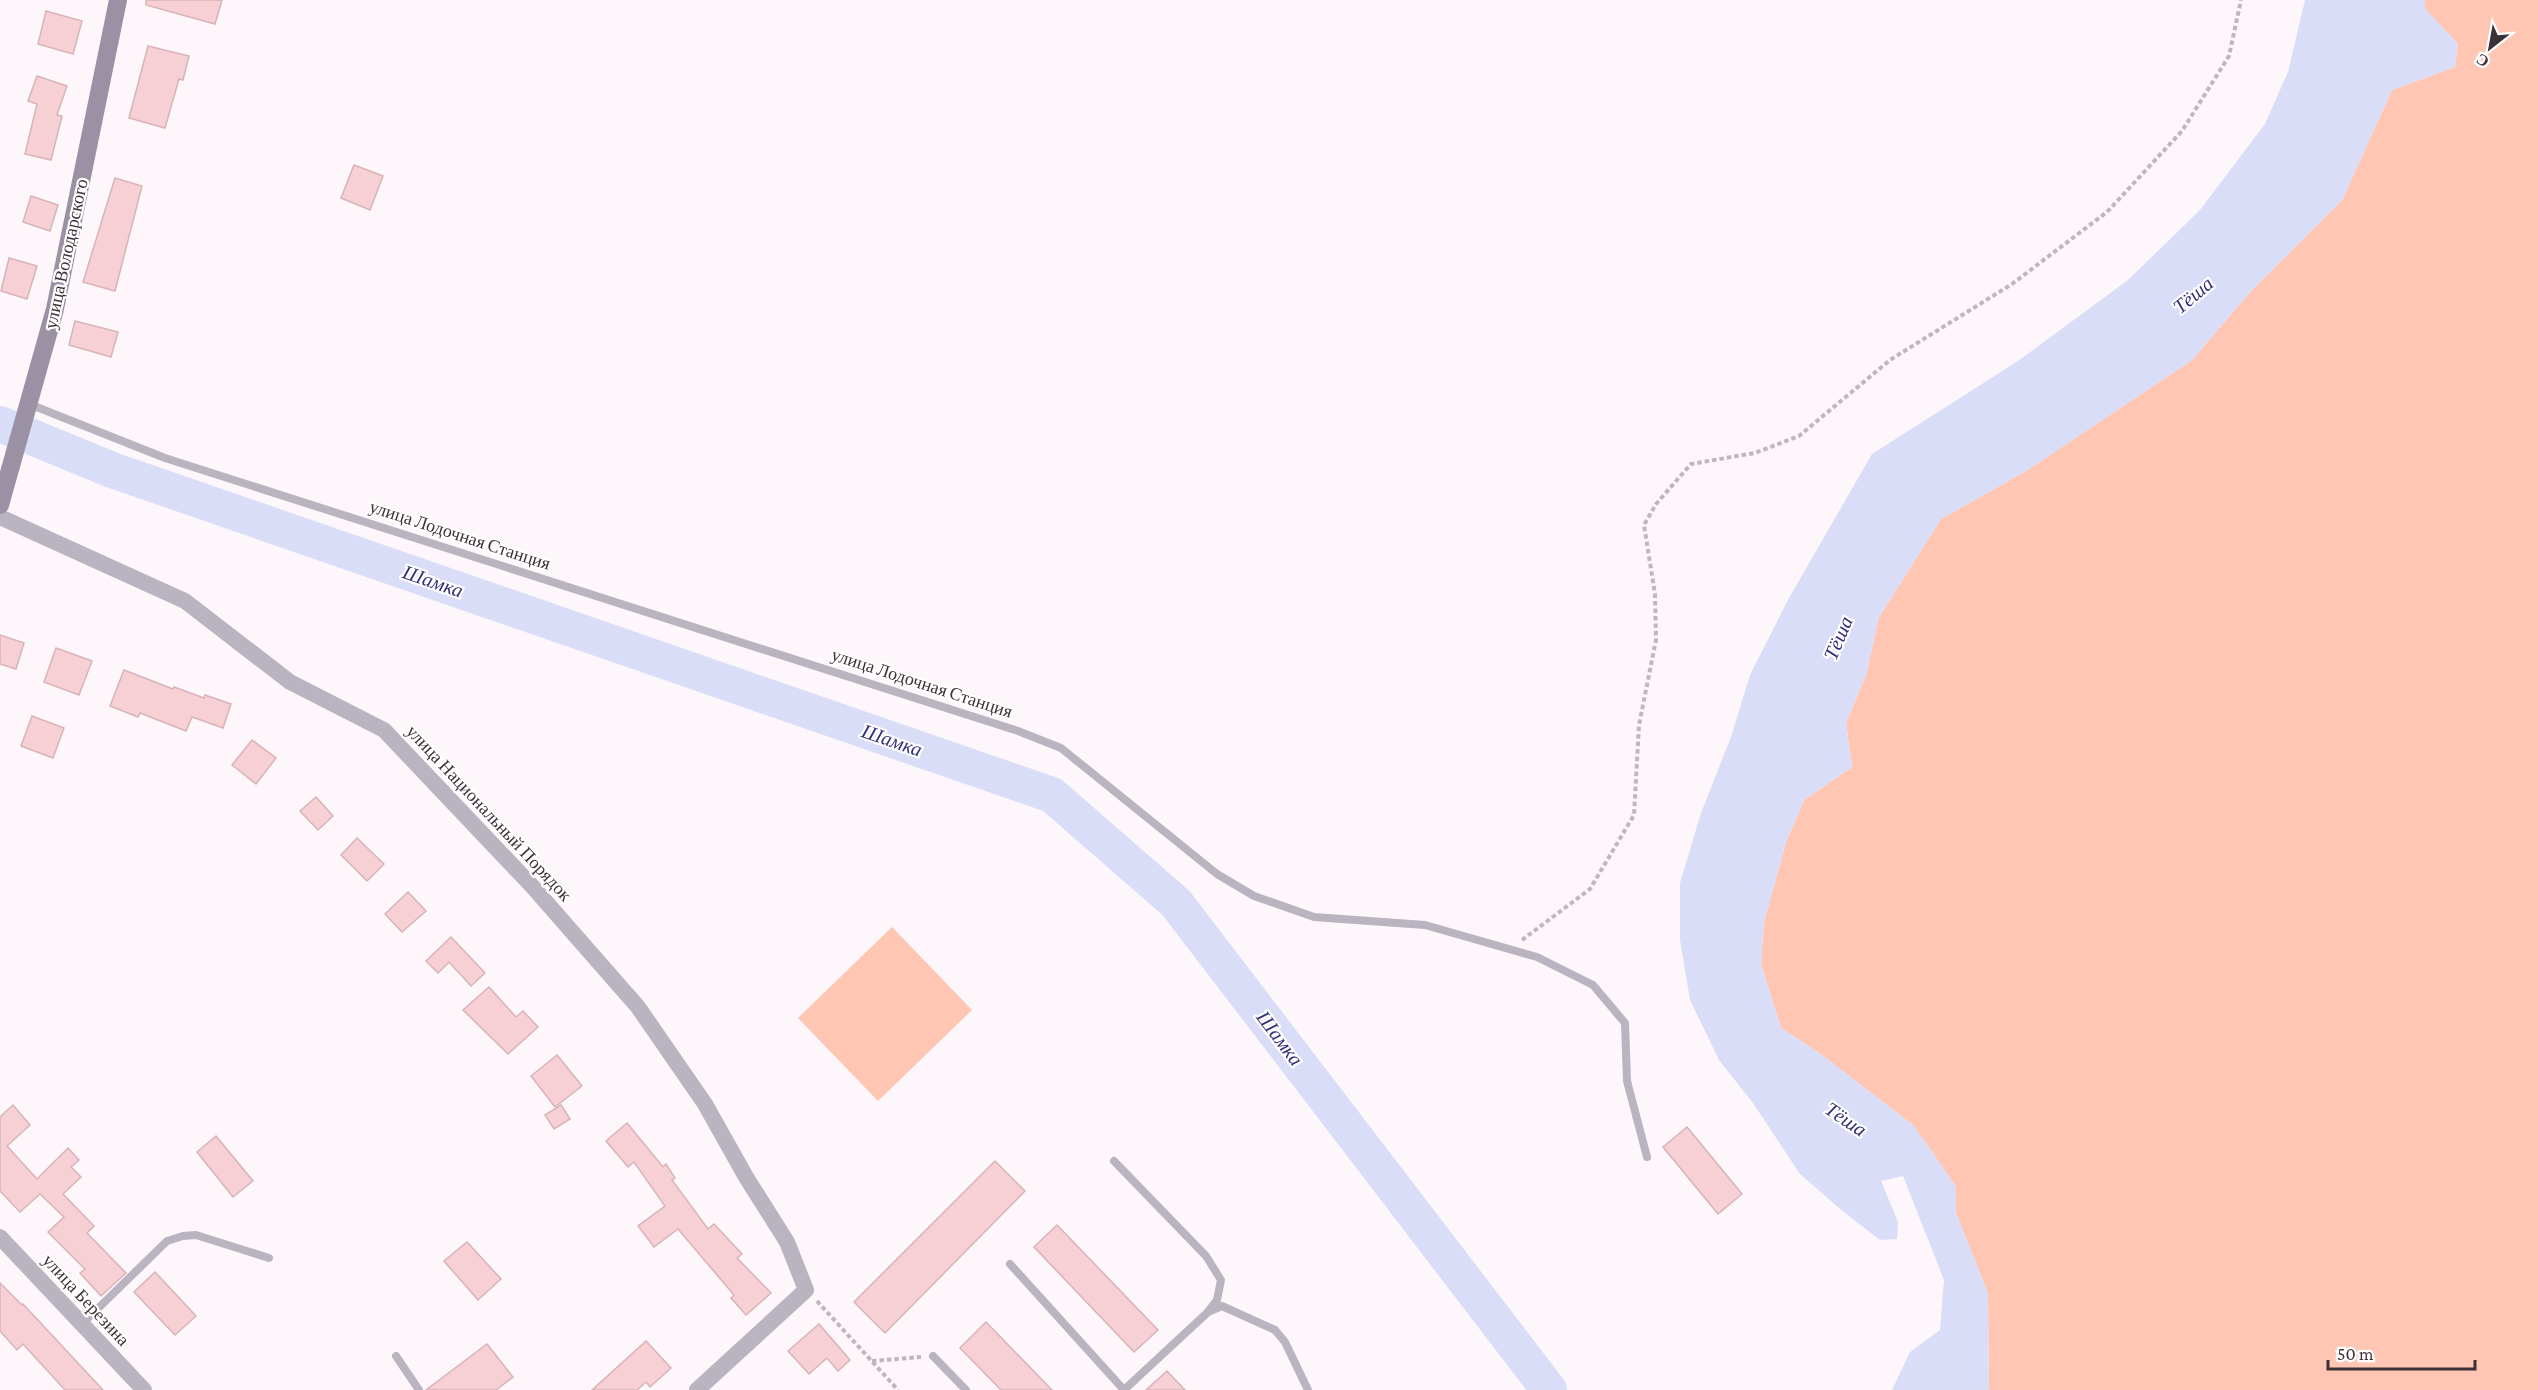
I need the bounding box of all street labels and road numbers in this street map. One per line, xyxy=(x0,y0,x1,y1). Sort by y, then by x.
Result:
street label: улица Володарского xyxy=(40,177,92,331)
street label: улица Лодочная Станция xyxy=(367,496,553,574)
street label: улица Лодочная Станция xyxy=(829,644,1015,722)
street label: улица Национальный Порядок xyxy=(402,721,576,905)
street label: улица Березина xyxy=(39,1250,133,1350)

